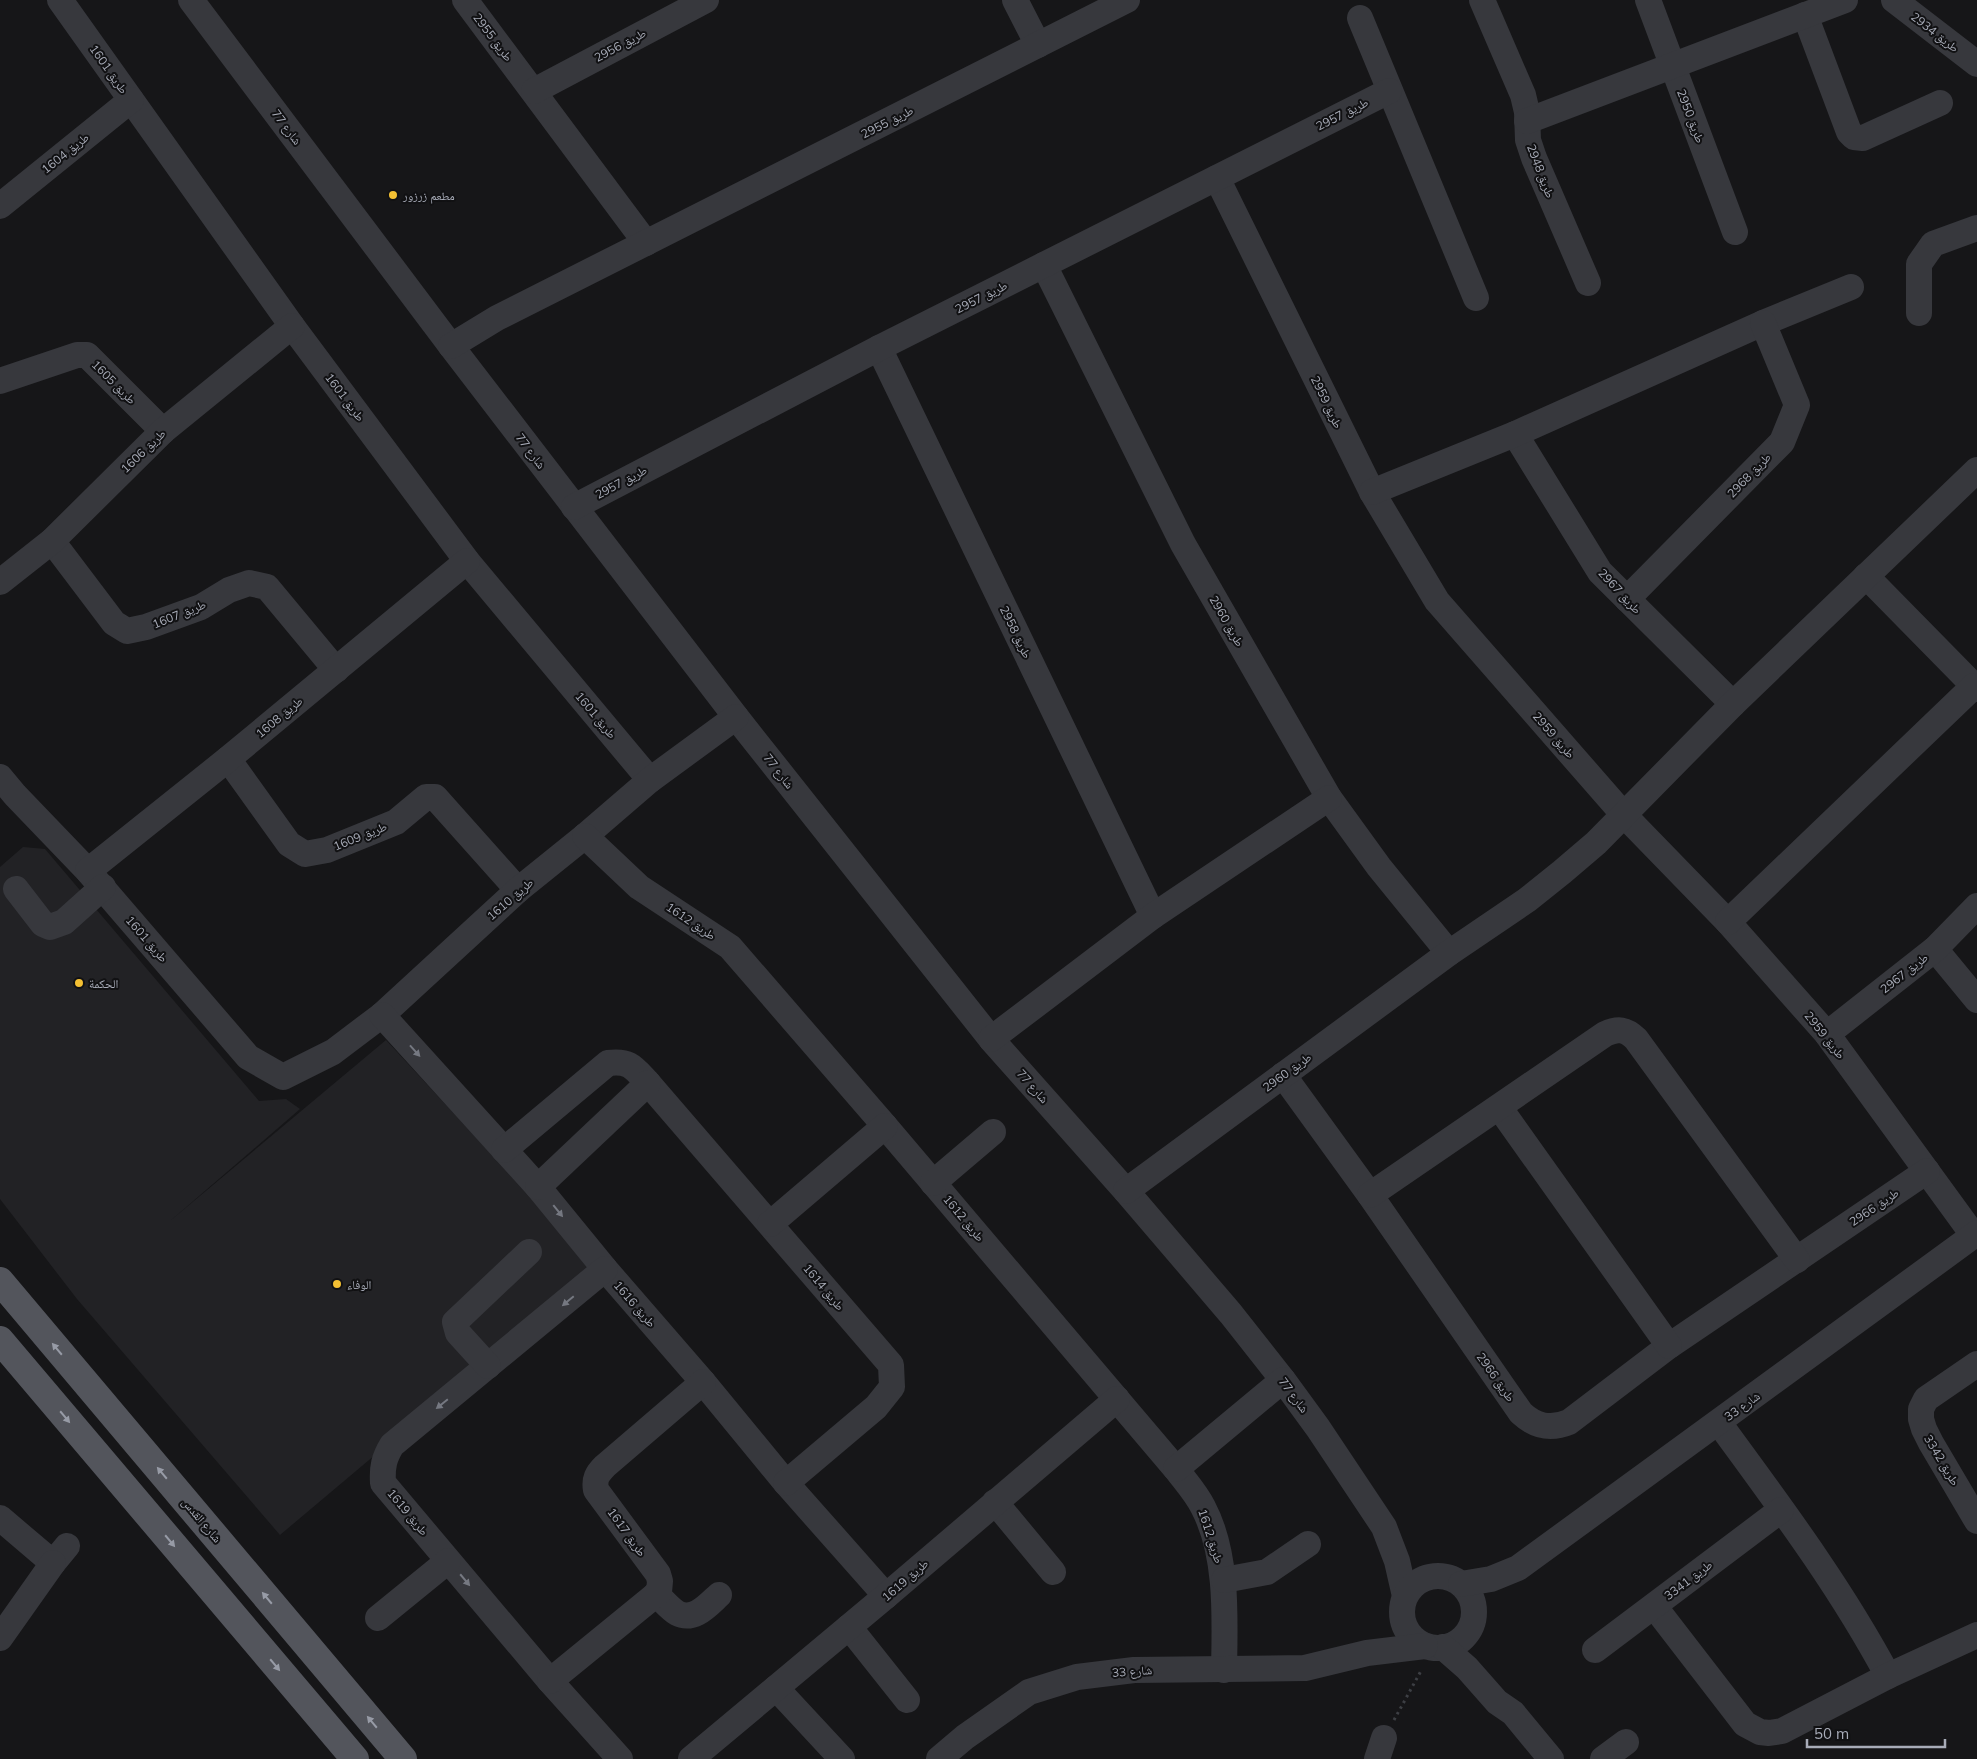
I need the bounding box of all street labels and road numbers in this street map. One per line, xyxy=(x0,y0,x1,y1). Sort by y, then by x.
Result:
street label: طريق 2934 xyxy=(1908,9,1962,56)
street label: طريق 2955 xyxy=(470,10,516,64)
street label: طريق 2956 xyxy=(592,25,649,65)
street label: طريق 1601 xyxy=(86,42,131,97)
street label: طريق 2950 xyxy=(1674,87,1708,145)
street label: طريق 2957 xyxy=(1313,94,1371,134)
street label: طريق 2955 xyxy=(858,102,916,142)
street label: شارع 77 xyxy=(268,106,305,148)
street label: طريق 1604 xyxy=(38,129,92,177)
street label: طريق 2948 xyxy=(1524,142,1558,200)
street label: طريق 2957 xyxy=(952,277,1010,317)
street label: طريق 1605 xyxy=(89,357,139,407)
street label: طريق 1601 xyxy=(322,370,368,424)
street label: طريق 2959 xyxy=(1308,373,1346,431)
street label: طريق 1606 xyxy=(117,426,169,476)
street label: شارع 77 xyxy=(512,430,549,472)
street label: طريق 2968 xyxy=(1724,449,1774,501)
street label: طريق 2957 xyxy=(593,462,650,502)
street label: طريق 2967 xyxy=(1595,565,1645,617)
street label: طريق 2960 xyxy=(1206,593,1248,649)
street label: طريق 1607 xyxy=(150,596,208,632)
street label: طريق 2958 xyxy=(997,603,1035,661)
street label: طريق 1601 xyxy=(572,689,620,742)
street label: طريق 1608 xyxy=(253,693,306,741)
street label: طريق 2959 xyxy=(1530,709,1578,761)
street label: شارع 77 xyxy=(760,750,797,792)
street label: طريق 1609 xyxy=(331,818,389,854)
street label: طريق 1610 xyxy=(484,875,536,923)
street label: طريق 1612 xyxy=(663,899,719,943)
street label: طريق 1601 xyxy=(123,913,171,965)
street label: طريق 2967 xyxy=(1877,950,1931,996)
street label: طريق 2959 xyxy=(1801,1008,1849,1062)
street label: طريق 2960 xyxy=(1260,1049,1314,1095)
street label: شارع 77 xyxy=(1013,1066,1052,1107)
street label: طريق 2966 xyxy=(1846,1185,1902,1229)
street label: طريق 1612 xyxy=(940,1192,988,1245)
street label: طريق 1614 xyxy=(800,1261,848,1314)
street label: طريق 1616 xyxy=(611,1278,659,1330)
street label: طريق 2966 xyxy=(1473,1350,1518,1405)
street label: شارع 77 xyxy=(1275,1374,1312,1416)
street label: شارع 33 xyxy=(1721,1388,1763,1425)
street label: طريق 3342 xyxy=(1921,1432,1963,1488)
street label: طريق 1619 xyxy=(384,1486,432,1539)
street label: شارع القدس xyxy=(178,1495,225,1546)
street label: طريق 1617 xyxy=(604,1505,650,1559)
street label: طريق 1612 xyxy=(1195,1507,1227,1565)
street label: طريق 1619 xyxy=(879,1556,931,1604)
street label: طريق 3341 xyxy=(1661,1557,1715,1603)
street label: شارع 33 xyxy=(1111,1662,1153,1681)

